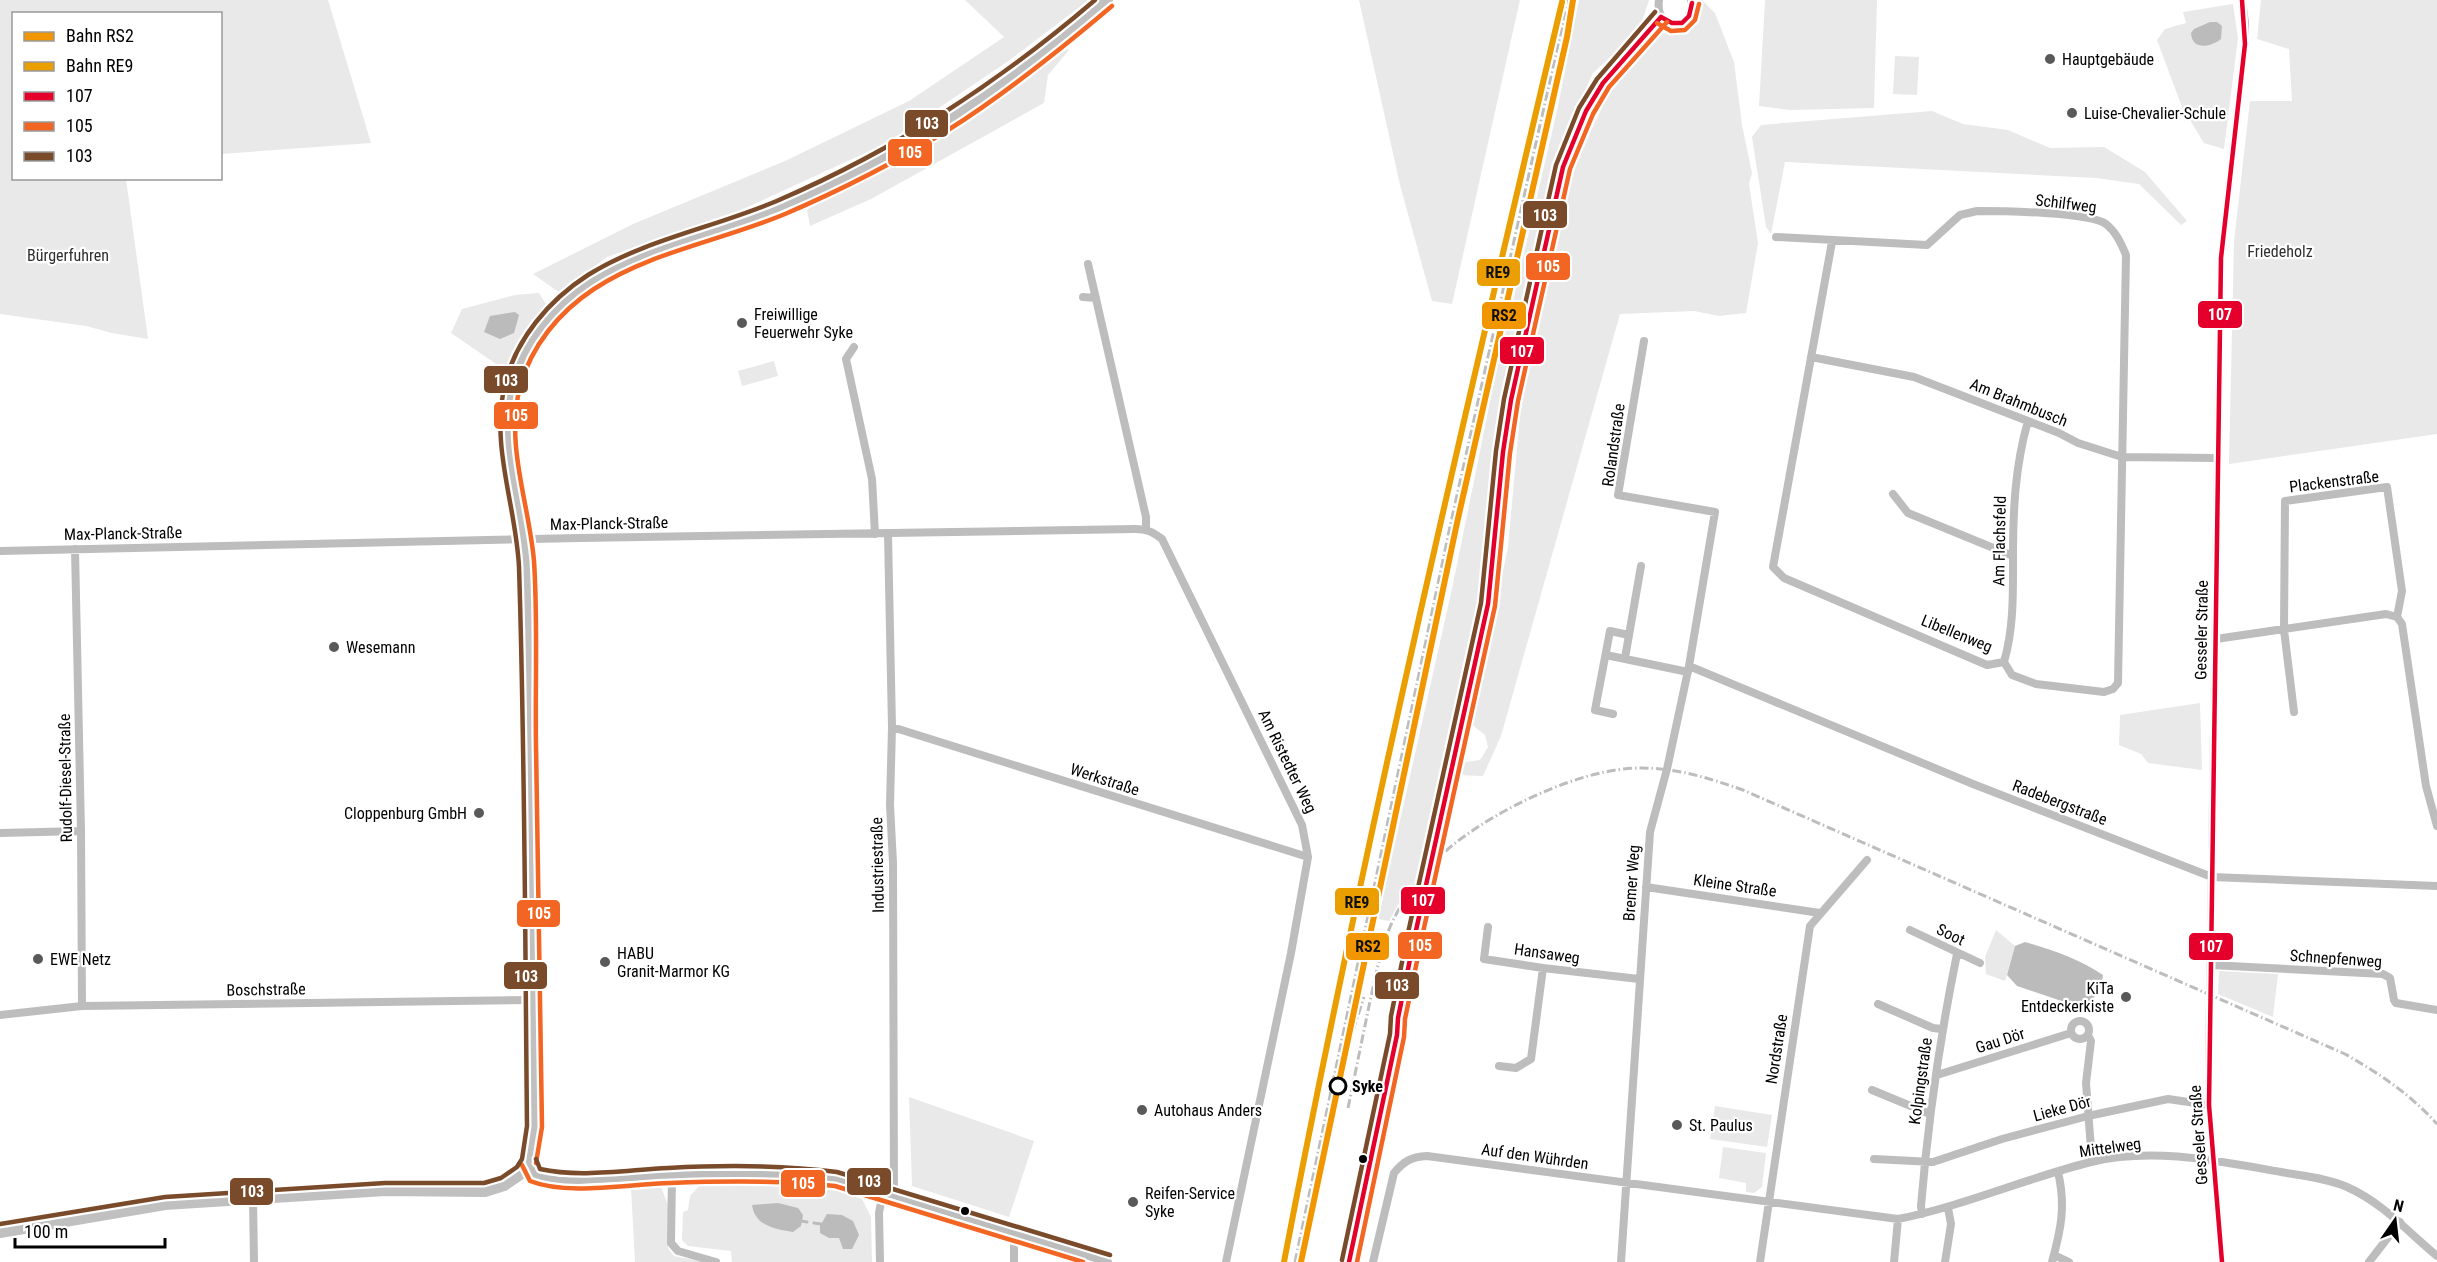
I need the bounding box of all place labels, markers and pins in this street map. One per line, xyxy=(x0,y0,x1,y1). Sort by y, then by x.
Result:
place label: Hauptgebäude xyxy=(2062,50,2154,69)
marker: Hauptgebäude xyxy=(2043,52,2057,66)
place label: Luise-Chevalier-Schule xyxy=(2084,104,2226,123)
marker: Luise-Chevalier-Schule xyxy=(2065,106,2079,120)
place label: Freiwillige Feuerwehr Syke xyxy=(754,305,853,342)
marker: Freiwillige Feuerwehr Syke xyxy=(735,316,749,330)
place label: Wesemann xyxy=(346,638,415,657)
marker: Wesemann xyxy=(327,640,341,654)
place label: Cloppenburg GmbH xyxy=(344,804,467,823)
marker: Cloppenburg GmbH xyxy=(472,806,486,820)
place label: HABU Granit-Marmor KG xyxy=(617,944,730,981)
place label: EWE Netz xyxy=(50,950,111,969)
marker: EWE Netz xyxy=(31,952,45,966)
marker: HABU Granit-Marmor KG xyxy=(598,955,612,969)
place label: KiTa Entdeckerkiste xyxy=(2021,979,2114,1016)
marker: KiTa Entdeckerkiste xyxy=(2119,990,2133,1004)
marker: Syke xyxy=(1329,1077,1347,1095)
place label: Syke xyxy=(1352,1077,1383,1096)
place label: Autohaus Anders xyxy=(1154,1101,1262,1120)
marker: Autohaus Anders xyxy=(1135,1103,1149,1117)
place label: St. Paulus xyxy=(1689,1116,1753,1135)
marker: St. Paulus xyxy=(1670,1118,1684,1132)
unlabelled marker xyxy=(1357,1153,1369,1165)
place label: Reifen-Service Syke xyxy=(1145,1184,1235,1221)
marker: Reifen-Service Syke xyxy=(1126,1195,1140,1209)
unlabelled marker xyxy=(959,1205,971,1217)

